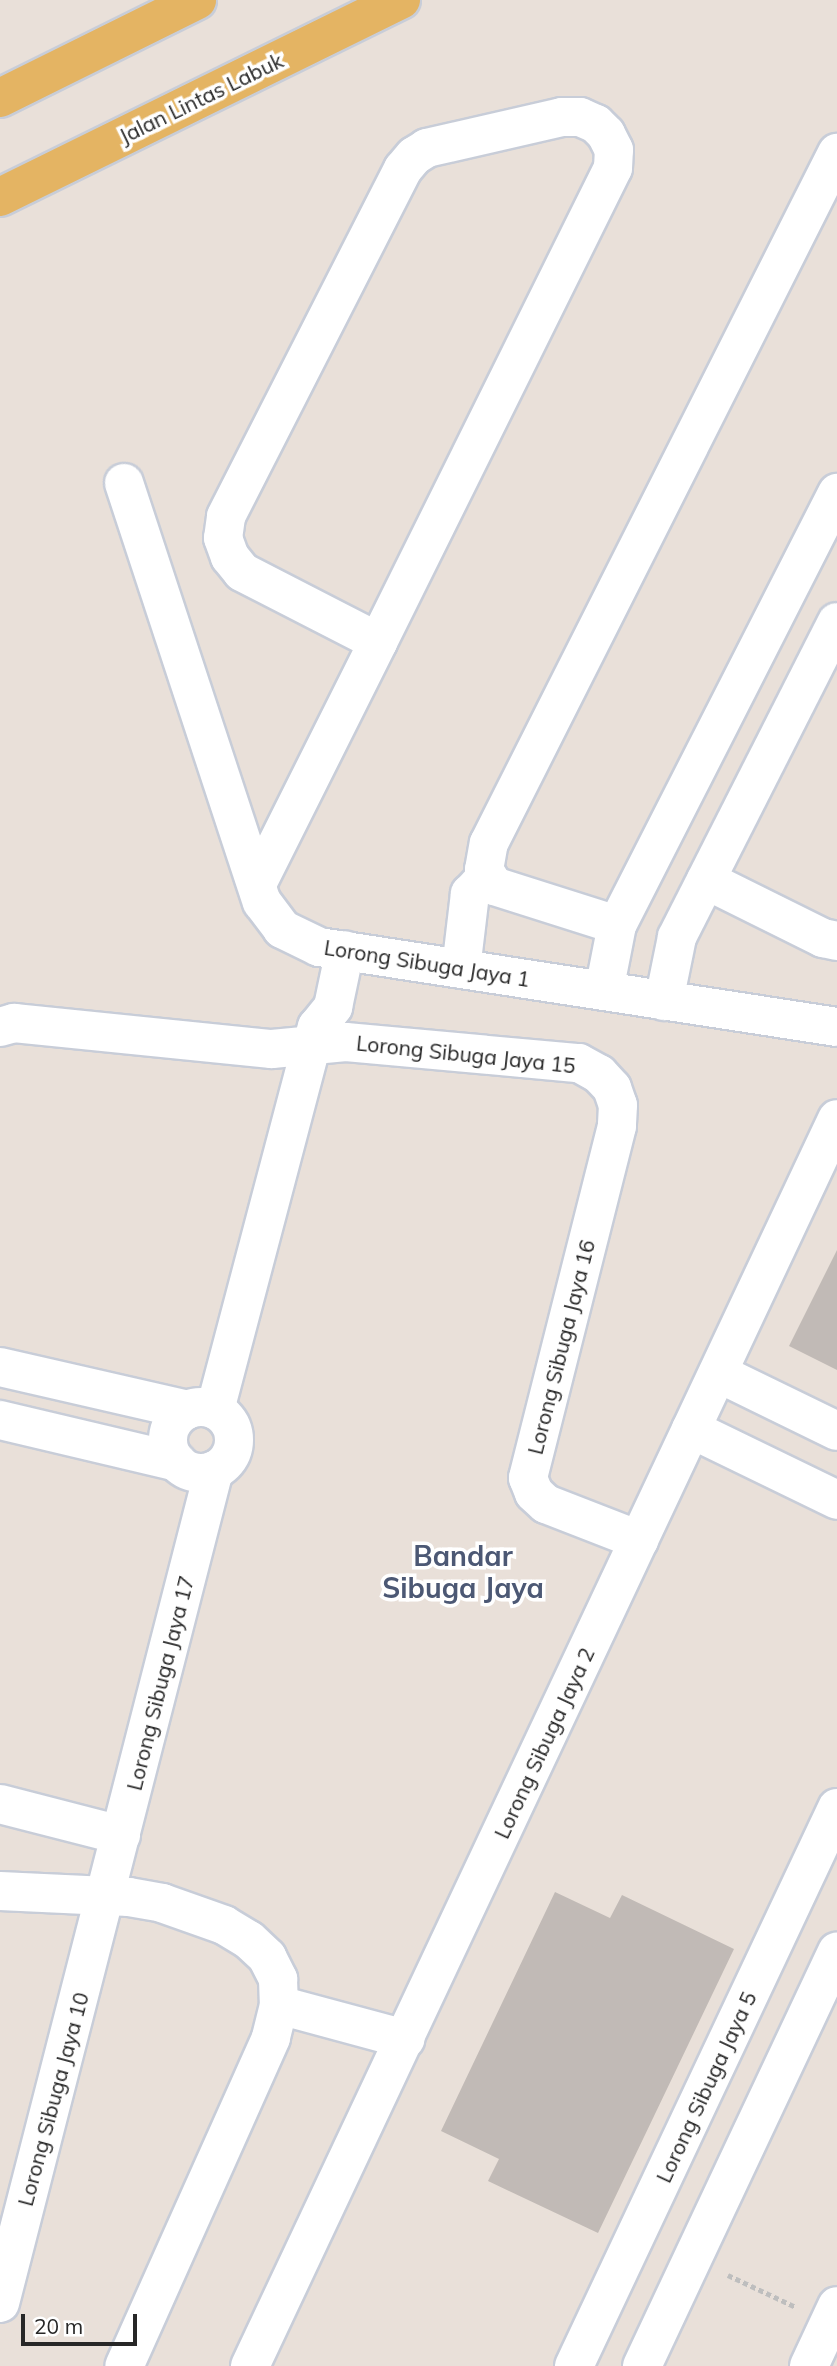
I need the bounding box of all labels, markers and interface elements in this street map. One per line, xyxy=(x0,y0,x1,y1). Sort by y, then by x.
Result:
street label: Jalan Lintas Labuk xyxy=(115,47,287,149)
street label: Lorong Sibuga Jaya 1 xyxy=(322,934,532,992)
street label: Lorong Sibuga Jaya 15 xyxy=(355,1030,577,1078)
street label: Lorong Sibuga Jaya 16 xyxy=(522,1237,600,1457)
district label: Bandar Sibuga Jaya xyxy=(382,1539,544,1605)
street label: Lorong Sibuga Jaya 17 xyxy=(121,1573,199,1793)
street label: Lorong Sibuga Jaya 2 xyxy=(489,1643,599,1843)
street label: Lorong Sibuga Jaya 5 xyxy=(651,1987,761,2187)
street label: Lorong Sibuga Jaya 10 xyxy=(12,1989,94,2209)
scale bar xyxy=(24,2300,140,2344)
text: 20 m xyxy=(34,2313,83,2339)

